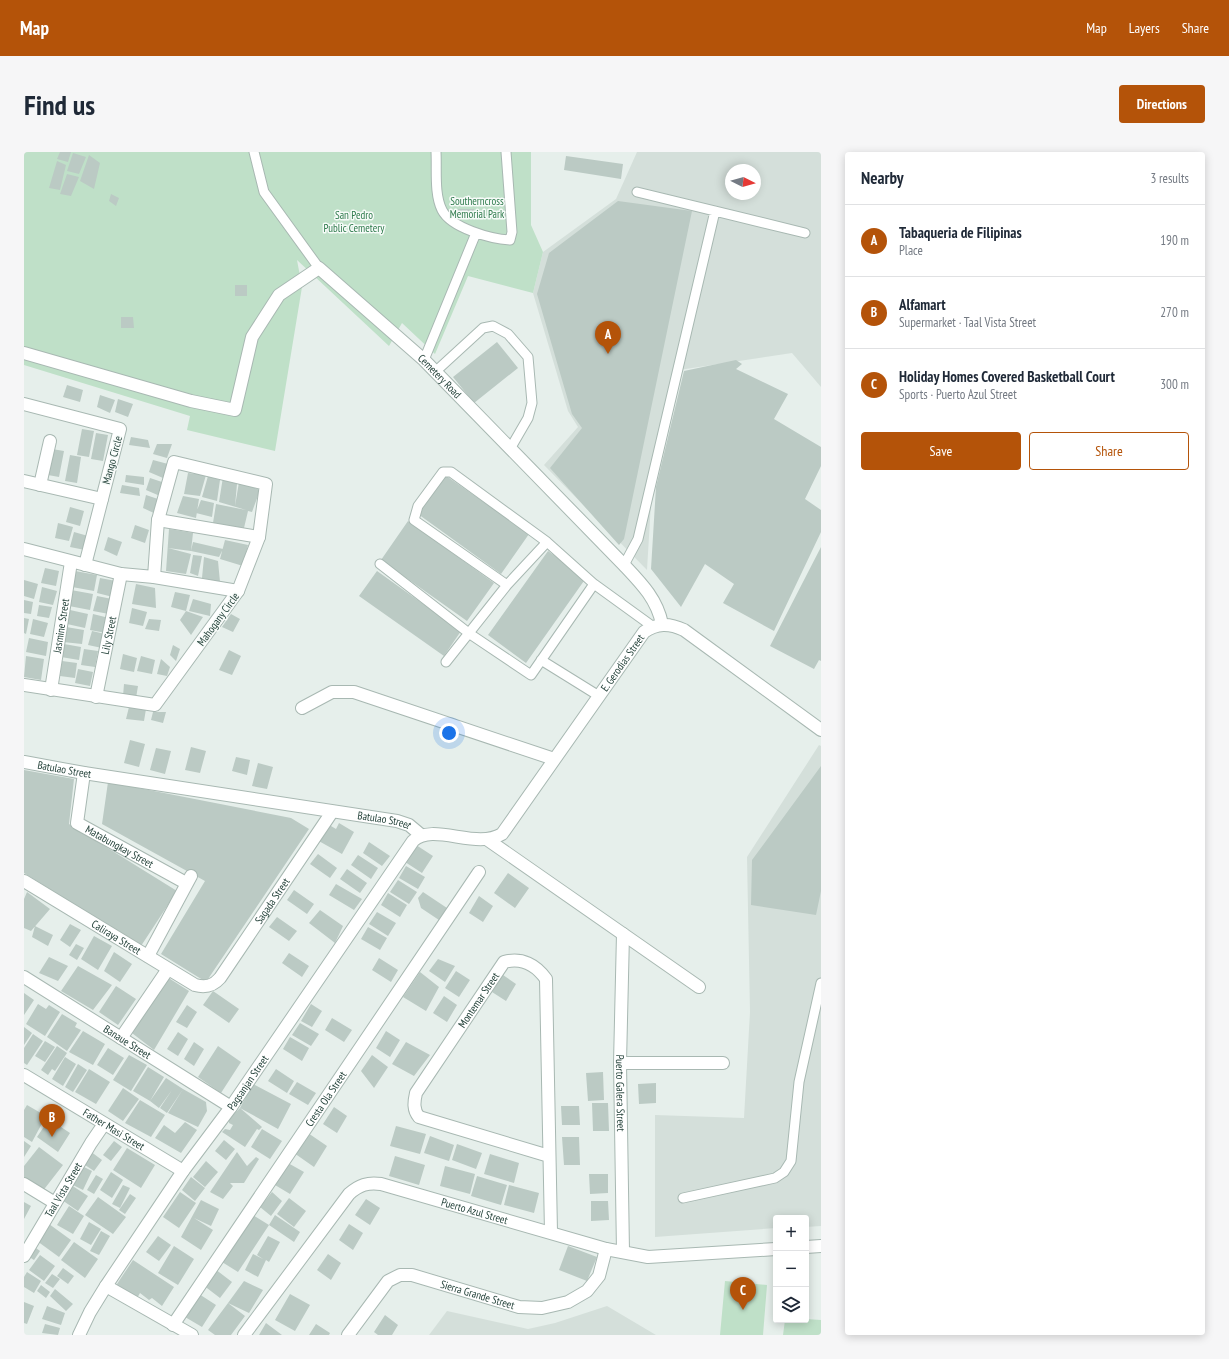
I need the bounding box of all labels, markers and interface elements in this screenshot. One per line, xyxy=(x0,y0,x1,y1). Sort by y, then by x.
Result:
text: Map xyxy=(20,16,49,40)
text: Map xyxy=(1086,19,1107,37)
text: Layers xyxy=(1129,19,1160,37)
text: Share xyxy=(1182,19,1209,37)
button: Directions xyxy=(1119,85,1205,123)
text: Find us xyxy=(24,86,95,123)
north arrow xyxy=(725,164,761,200)
text: Nearby xyxy=(861,167,904,189)
text: 3 results xyxy=(1150,170,1189,187)
park label: Southerncross Memorial Park xyxy=(450,194,505,221)
park label: San Pedro Public Cemetery xyxy=(324,208,385,235)
text: Tabaqueria de Filipinas xyxy=(899,223,1022,242)
text: A xyxy=(871,232,877,249)
text: 190 m xyxy=(1160,232,1189,249)
text: Place xyxy=(899,242,923,259)
text: Alfamart xyxy=(899,295,946,314)
text: B xyxy=(871,304,877,321)
text: 270 m xyxy=(1160,304,1189,321)
text: Supermarket · Taal Vista Street xyxy=(899,314,1036,331)
pin: A xyxy=(595,321,621,354)
street label: Cemetery Road xyxy=(415,351,465,401)
text: Holiday Homes Covered Basketball Court xyxy=(899,367,1115,386)
text: C xyxy=(871,376,877,393)
text: 300 m xyxy=(1160,376,1189,393)
text: Sports · Puerto Azul Street xyxy=(899,386,1017,403)
button: Save xyxy=(861,432,1021,470)
button: Share xyxy=(1029,432,1189,470)
street label: Mango Circle xyxy=(99,434,125,486)
street label: Mahogany Circle xyxy=(194,589,242,648)
street label: Jasmine Street xyxy=(50,598,72,655)
street label: Lily Street xyxy=(98,615,119,656)
street label: E. Gerodias Street xyxy=(598,631,647,694)
your location xyxy=(439,723,459,743)
street label: Batulao Street xyxy=(36,758,92,781)
street label: Batulao Street xyxy=(357,808,415,832)
street label: Matabungkay Street xyxy=(83,822,156,871)
street label: Sagada Street xyxy=(252,875,293,926)
street label: Caliraya Street xyxy=(89,917,144,957)
street label: Montemar Street xyxy=(455,970,502,1030)
street label: Banaue Street xyxy=(101,1022,154,1062)
street label: Pagsanjan Street xyxy=(224,1052,271,1113)
street label: Puerto Galera Street xyxy=(613,1054,628,1131)
street label: Cresta Ola Street xyxy=(302,1068,350,1129)
pin: B xyxy=(39,1104,65,1137)
street label: Father Masi Street xyxy=(81,1105,147,1153)
street label: Taal Vista Street xyxy=(42,1160,85,1220)
street label: Puerto Azul Street xyxy=(440,1195,509,1227)
map controls xyxy=(773,1215,809,1323)
button: + xyxy=(773,1215,809,1251)
button: − xyxy=(773,1251,809,1287)
street label: Sierra Grande Street xyxy=(439,1277,516,1312)
pin: C xyxy=(730,1277,756,1310)
button: layers xyxy=(773,1287,809,1323)

